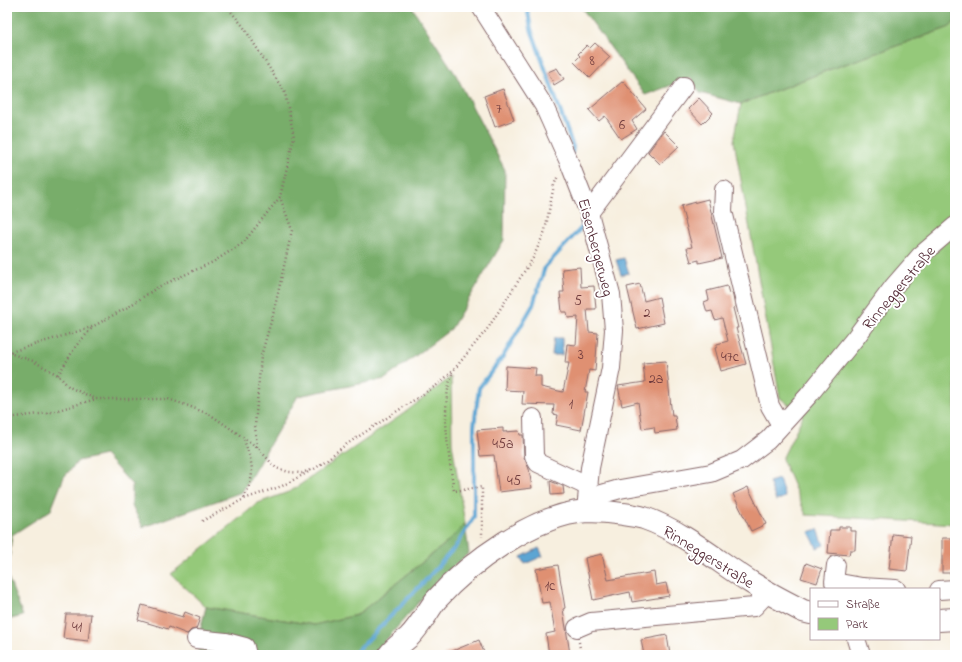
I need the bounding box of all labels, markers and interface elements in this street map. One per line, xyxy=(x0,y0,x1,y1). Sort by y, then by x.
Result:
house number: 8 xyxy=(589,51,595,72)
house number: 7 xyxy=(496,99,502,120)
house number: 6 xyxy=(619,115,625,136)
street label: Eisenbergerweg xyxy=(570,196,620,299)
street label: Rinneggerstraße xyxy=(857,240,943,336)
house number: 5 xyxy=(574,291,582,312)
house number: 2 xyxy=(644,303,651,324)
house number: 3 xyxy=(578,345,584,366)
house number: 47c xyxy=(721,347,740,368)
house number: 2a xyxy=(649,369,663,390)
house number: 1 xyxy=(569,394,574,415)
house number: 45a xyxy=(492,434,514,455)
house number: 45 xyxy=(507,471,521,492)
street label: Rinneggerstraße xyxy=(658,520,759,596)
house number: 1c xyxy=(545,576,556,597)
legend xyxy=(810,588,940,640)
text: Straße xyxy=(846,596,880,614)
text: Park xyxy=(846,616,868,634)
house number: 41 xyxy=(72,617,83,638)

